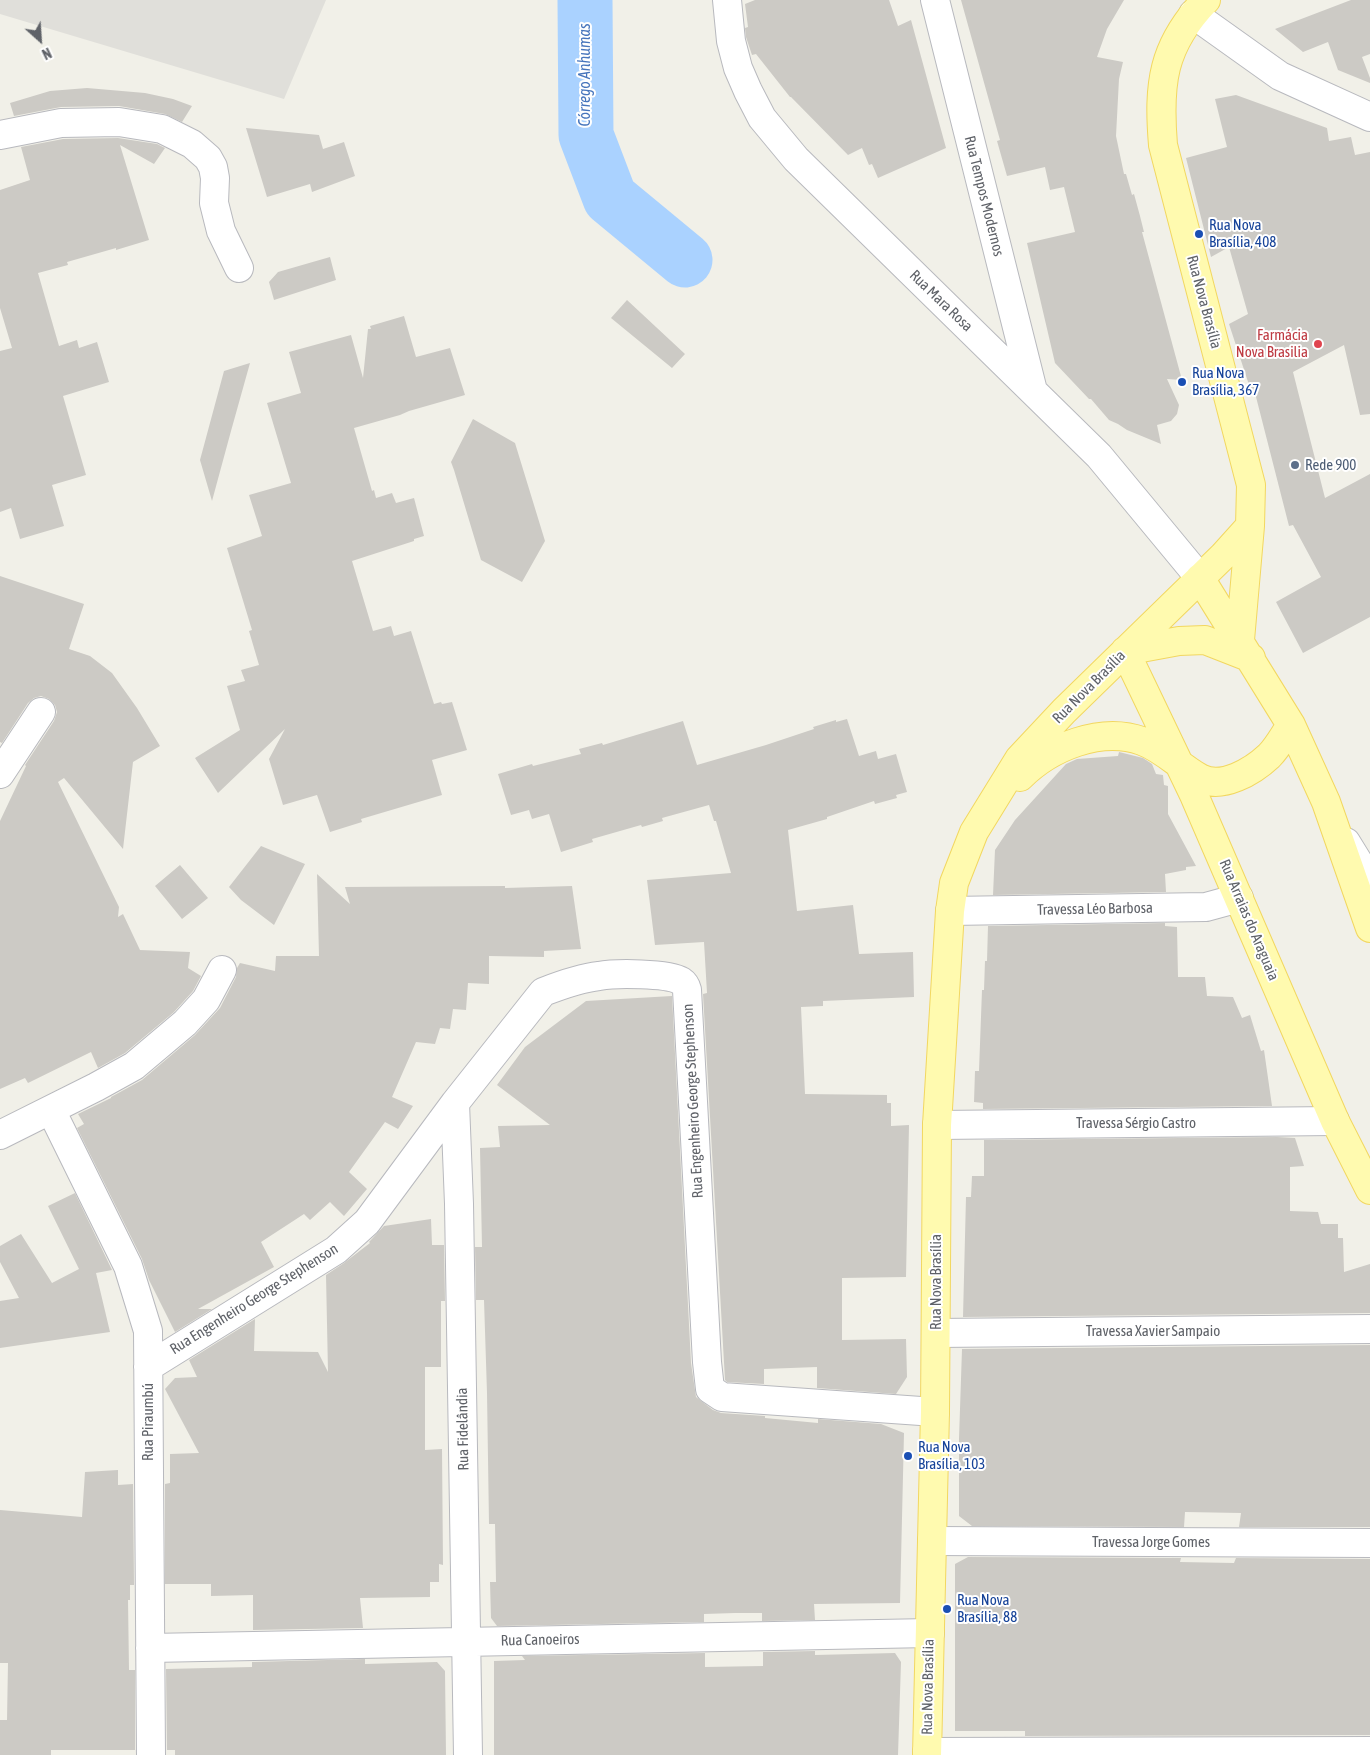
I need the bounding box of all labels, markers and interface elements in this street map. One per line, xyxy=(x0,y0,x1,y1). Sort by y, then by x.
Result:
north arrow xyxy=(15,15,65,65)
water label: Córrego Anhumas xyxy=(575,23,595,127)
text: N xyxy=(39,44,54,62)
street label: Rua Tempos Modernos xyxy=(960,134,1008,258)
place label: Rua Nova Brasília, 408 xyxy=(1209,216,1276,251)
marker: Rua Nova Brasília, 408 xyxy=(1193,228,1205,240)
street label: Rua Nova Brasília xyxy=(1183,253,1225,351)
street label: Rua Mara Rosa xyxy=(906,266,976,336)
place label: Farmácia Nova Brasilia xyxy=(1236,326,1308,361)
marker: Farmácia Nova Brasilia xyxy=(1312,338,1324,350)
place label: Rua Nova Brasília, 367 xyxy=(1192,364,1259,399)
marker: Rua Nova Brasília, 367 xyxy=(1176,376,1188,388)
place label: Rede 900 xyxy=(1305,456,1356,474)
marker: Rede 900 xyxy=(1289,459,1301,471)
street label: Rua Nova Brasília xyxy=(1049,647,1129,727)
street label: Rua Arraias do Araguaia xyxy=(1215,857,1283,983)
street label: Travessa Léo Barbosa xyxy=(1037,899,1153,919)
street label: Rua Engenheiro George Stephenson xyxy=(679,1003,707,1199)
street label: Travessa Sérgio Castro xyxy=(1076,1114,1196,1132)
street label: Rua Nova Brasília xyxy=(927,1234,945,1330)
street label: Rua Engenheiro George Stephenson xyxy=(167,1240,341,1358)
street label: Travessa Xavier Sampaio xyxy=(1086,1322,1220,1340)
street label: Rua Piraumbú xyxy=(139,1383,157,1461)
street label: Rua Fidelândia xyxy=(453,1387,473,1471)
place label: Rua Nova Brasília, 103 xyxy=(918,1438,985,1473)
marker: Rua Nova Brasília, 103 xyxy=(902,1450,914,1462)
street label: Travessa Jorge Gomes xyxy=(1092,1533,1210,1551)
place label: Rua Nova Brasília, 88 xyxy=(957,1591,1017,1626)
marker: Rua Nova Brasília, 88 xyxy=(941,1603,953,1615)
street label: Rua Canoeiros xyxy=(500,1630,580,1650)
street label: Rua Nova Brasília xyxy=(918,1639,938,1735)

